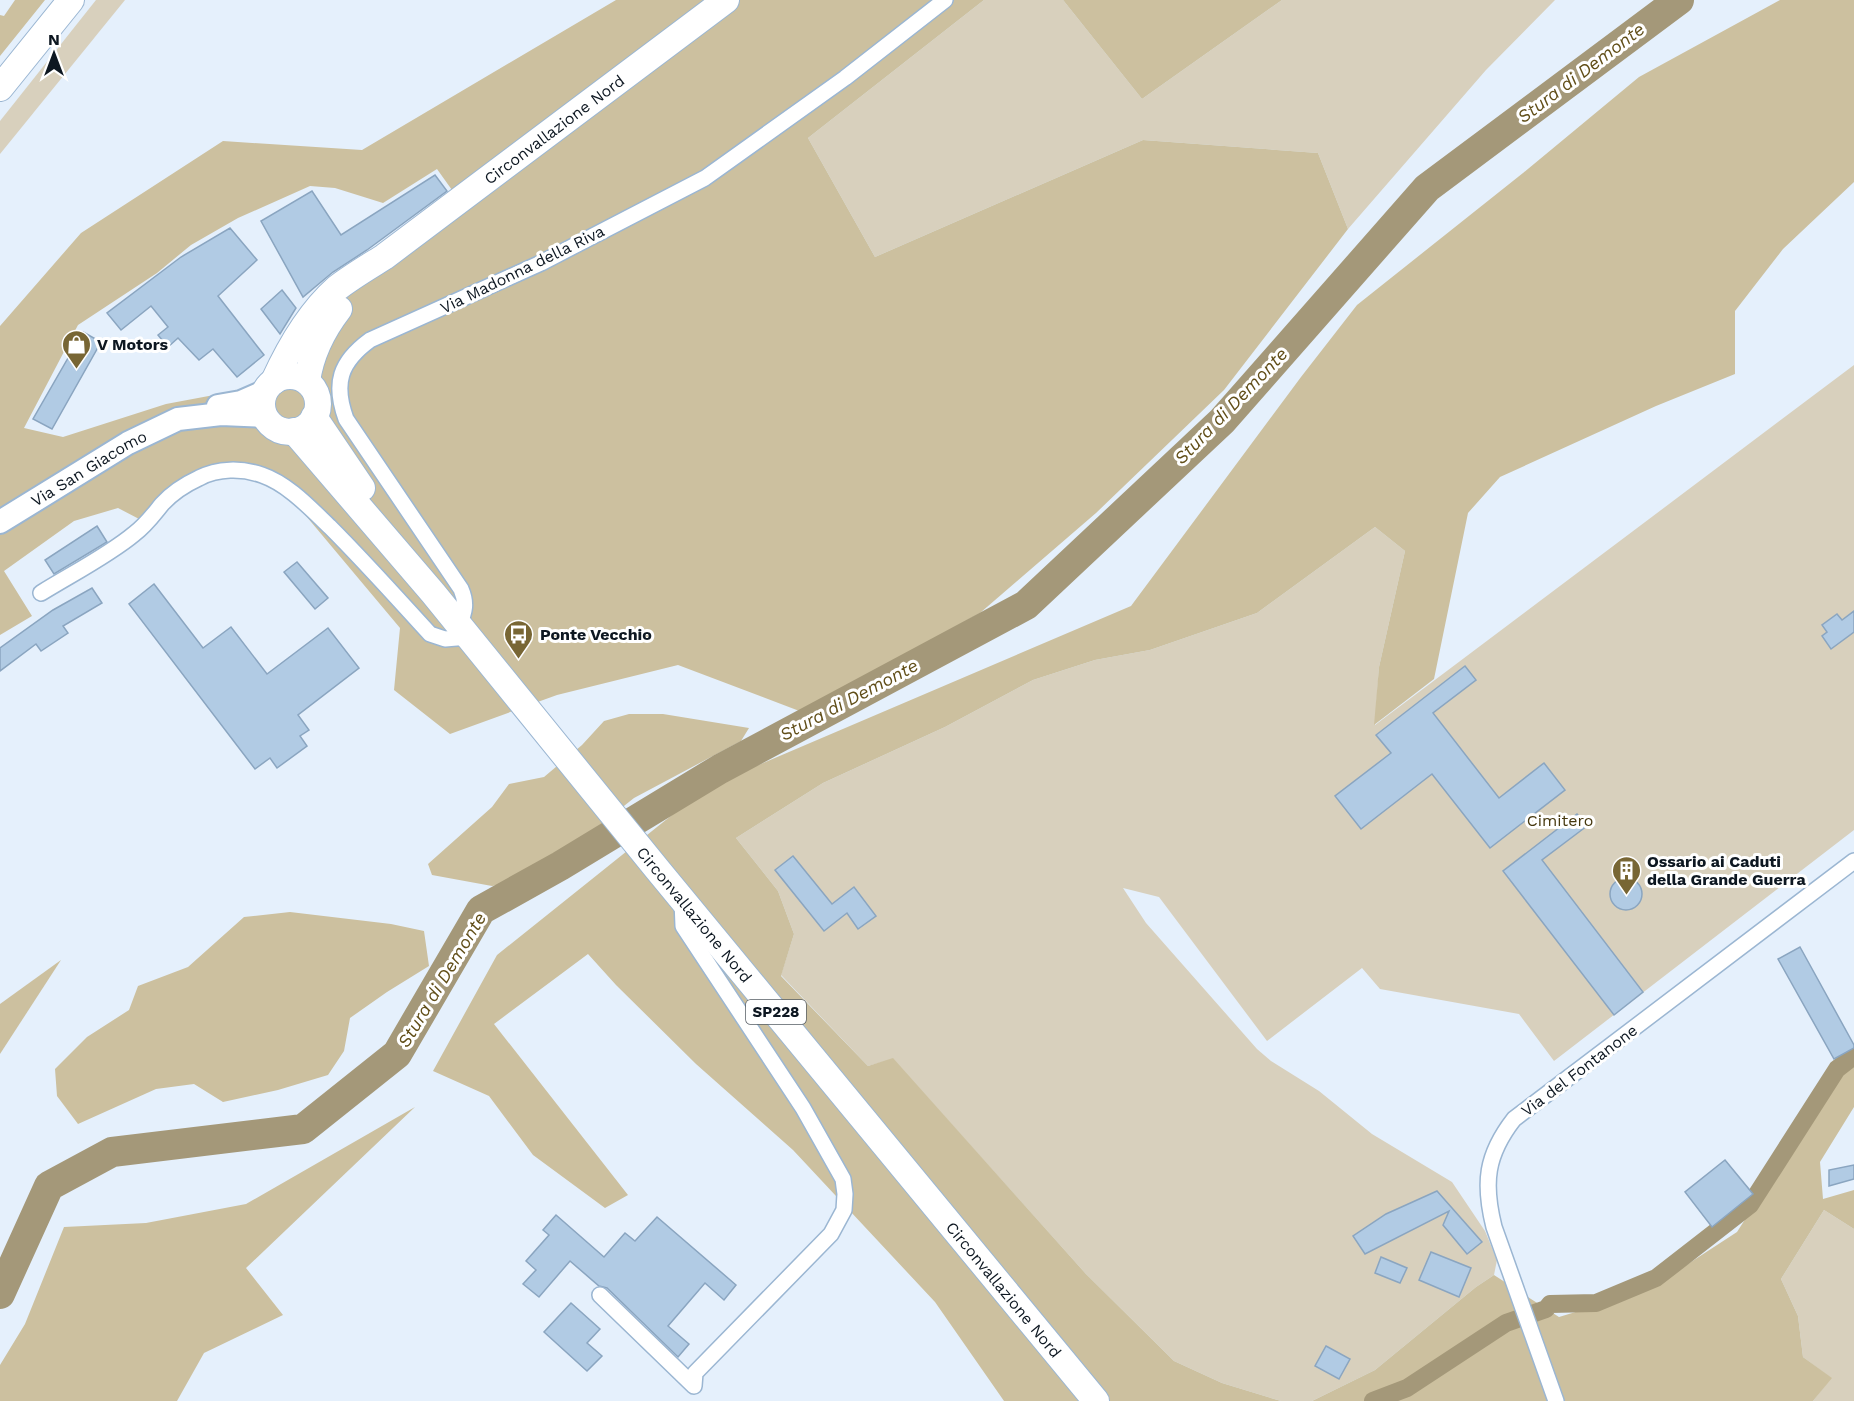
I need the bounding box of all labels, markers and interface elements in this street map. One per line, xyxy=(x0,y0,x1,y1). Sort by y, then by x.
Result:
water label: Stura di Demonte xyxy=(1513,18,1648,127)
north arrow xyxy=(24,24,84,84)
text: N xyxy=(48,30,60,49)
street label: Circonvallazione Nord xyxy=(480,71,628,188)
street label: Via Madonna della Riva xyxy=(437,221,607,317)
shop icon: V Motors xyxy=(60,328,92,370)
place label: V Motors xyxy=(97,335,168,354)
water label: Stura di Demonte xyxy=(1170,343,1292,468)
street label: Via San Giacomo xyxy=(28,426,150,510)
bus stop icon: Ponte Vecchio xyxy=(503,618,535,660)
place label: Ponte Vecchio xyxy=(540,625,652,644)
water label: Stura di Demonte xyxy=(776,654,922,745)
park label: Cimitero xyxy=(1527,811,1593,830)
street label: Circonvallazione Nord xyxy=(633,843,756,987)
place label: Ossario ai Caduti della Grande Guerra xyxy=(1647,852,1806,889)
building icon: Ossario ai Caduti della Grande Guerra xyxy=(1610,854,1642,896)
water label: Stura di Demonte xyxy=(393,908,490,1051)
road number: SP228 xyxy=(746,1000,806,1024)
street label: Via del Fontanone xyxy=(1517,1021,1641,1120)
street label: Circonvallazione Nord xyxy=(942,1218,1065,1362)

